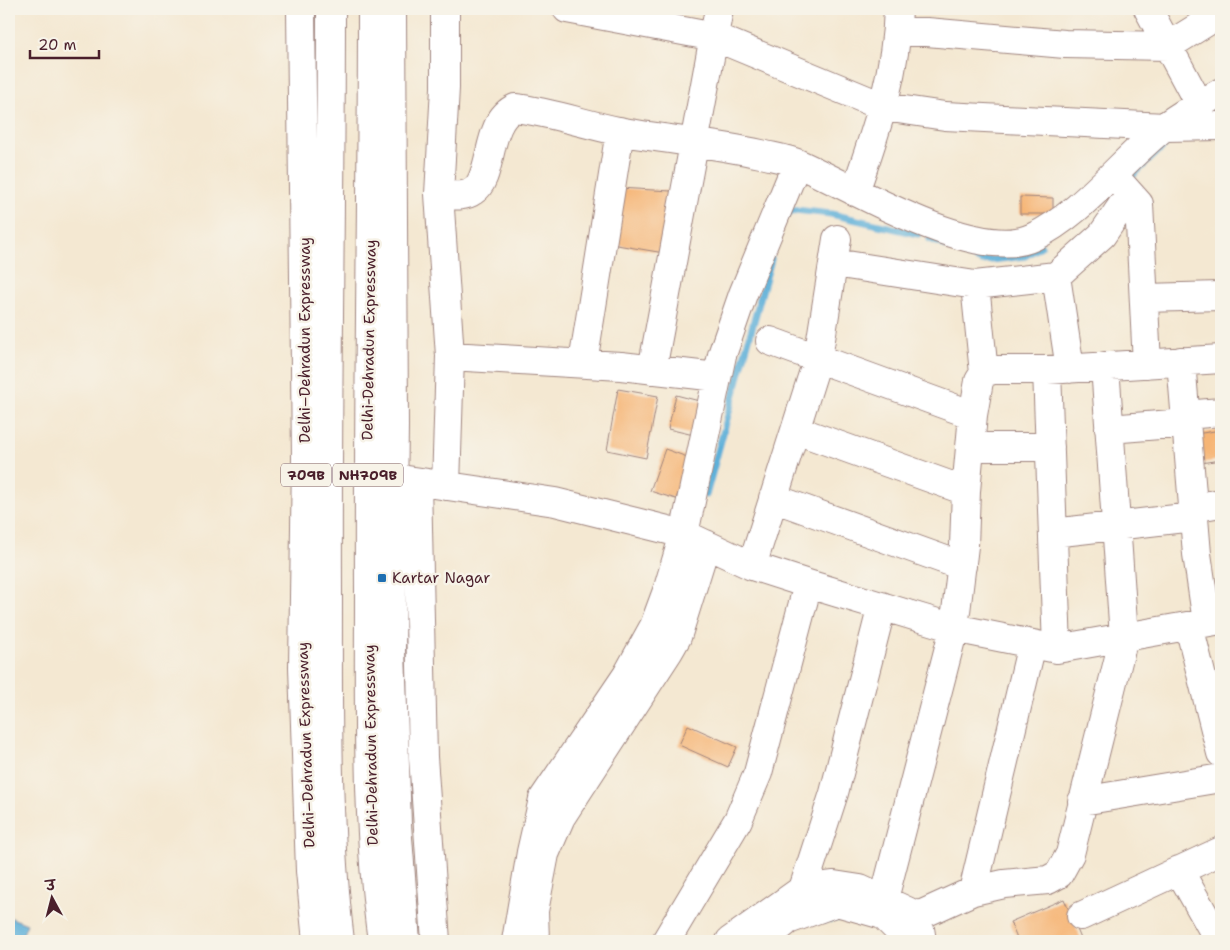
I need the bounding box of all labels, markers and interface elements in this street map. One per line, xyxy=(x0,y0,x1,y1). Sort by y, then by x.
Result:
scale bar xyxy=(30,28,99,60)
text: 20 m xyxy=(38,35,77,55)
street label: Delhi–Dehradun Expressway xyxy=(295,237,315,443)
street label: Delhi-Dehradun Expressway xyxy=(357,239,381,441)
road number: 709B xyxy=(281,464,331,486)
road number: NH709B xyxy=(333,464,403,486)
place label: Kartar Nagar xyxy=(392,568,490,588)
marker: Kartar Nagar xyxy=(376,572,388,584)
street label: Delhi–Dehradun Expressway xyxy=(292,642,320,848)
street label: Delhi-Dehradun Expressway xyxy=(359,644,383,846)
north arrow xyxy=(28,872,78,922)
text: उ xyxy=(43,875,58,895)

